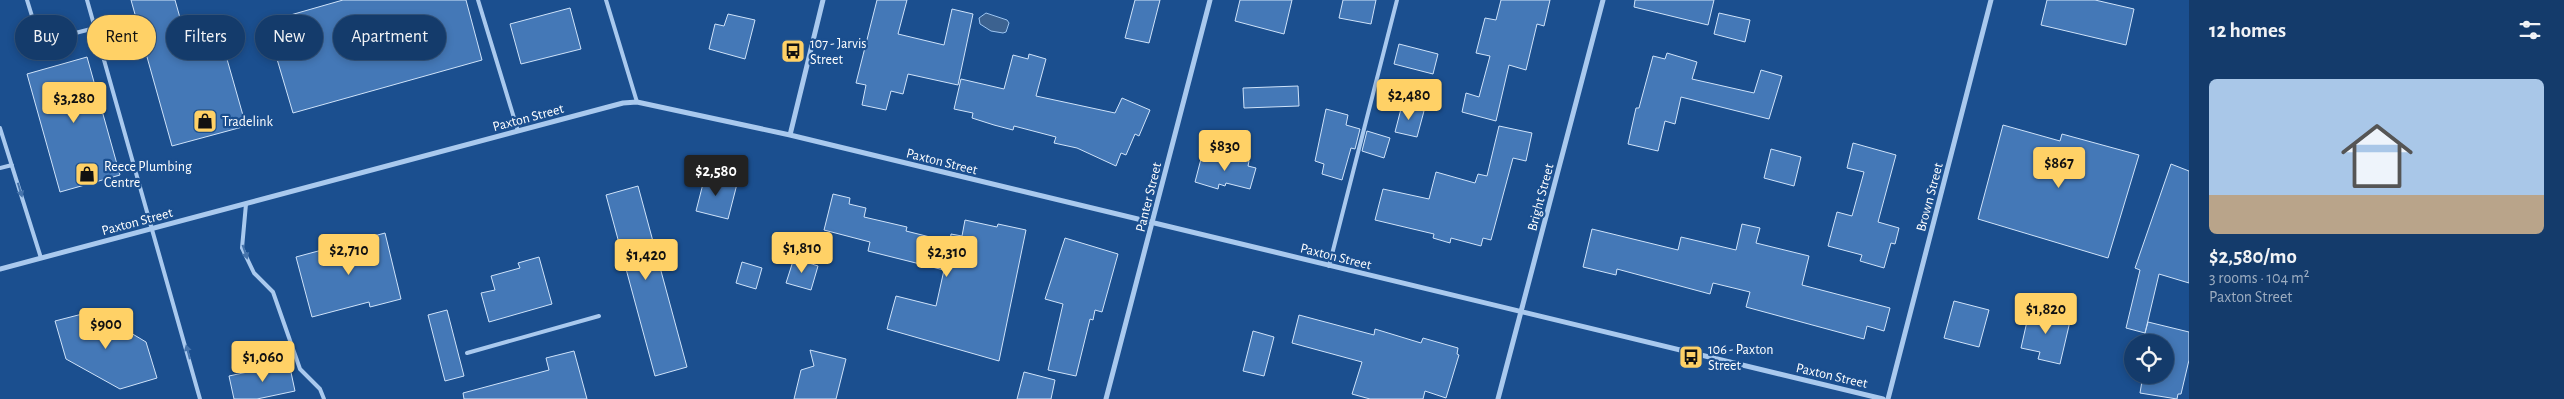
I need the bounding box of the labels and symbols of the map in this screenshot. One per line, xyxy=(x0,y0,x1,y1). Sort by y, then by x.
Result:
place label: 107 - Jarvis Street xyxy=(810,37,867,67)
bus stop icon: 107 - Jarvis Street xyxy=(780,38,806,64)
pin: $2,480 xyxy=(1368,78,1450,121)
pin: $3,280 xyxy=(33,82,115,124)
street label: Paxton Street xyxy=(491,102,566,134)
shop icon: Tradelink xyxy=(192,108,218,134)
place label: Tradelink xyxy=(222,115,274,129)
pin: $830 xyxy=(1195,130,1255,172)
street label: Paxton Street xyxy=(905,146,979,178)
pin: $867 xyxy=(2029,146,2089,189)
pin: $2,580 xyxy=(675,154,757,197)
place label: Reece Plumbing Centre xyxy=(104,160,192,190)
shop icon: Reece Plumbing Centre xyxy=(74,161,100,187)
street label: Panter Street xyxy=(1134,161,1164,233)
street label: Brown Street xyxy=(1914,161,1946,233)
street label: Bright Street xyxy=(1525,162,1557,232)
one-way arrow xyxy=(16,183,24,198)
street label: Paxton Street xyxy=(100,206,175,238)
pin: $1,810 xyxy=(761,232,843,274)
pin: $2,710 xyxy=(308,234,390,276)
pin: $2,310 xyxy=(906,236,988,278)
pin: $1,420 xyxy=(605,238,687,281)
street label: Paxton Street xyxy=(1299,241,1373,273)
one-way arrow xyxy=(242,245,250,260)
pin: $1,820 xyxy=(2005,292,2087,335)
pin: $900 xyxy=(76,308,136,350)
pin: $1,060 xyxy=(222,340,304,383)
place label: 106 - Paxton Street xyxy=(1708,343,1773,373)
one-way arrow xyxy=(183,344,191,359)
bus stop icon: 106 - Paxton Street xyxy=(1678,344,1704,370)
street label: Paxton Street xyxy=(1795,361,1869,391)

